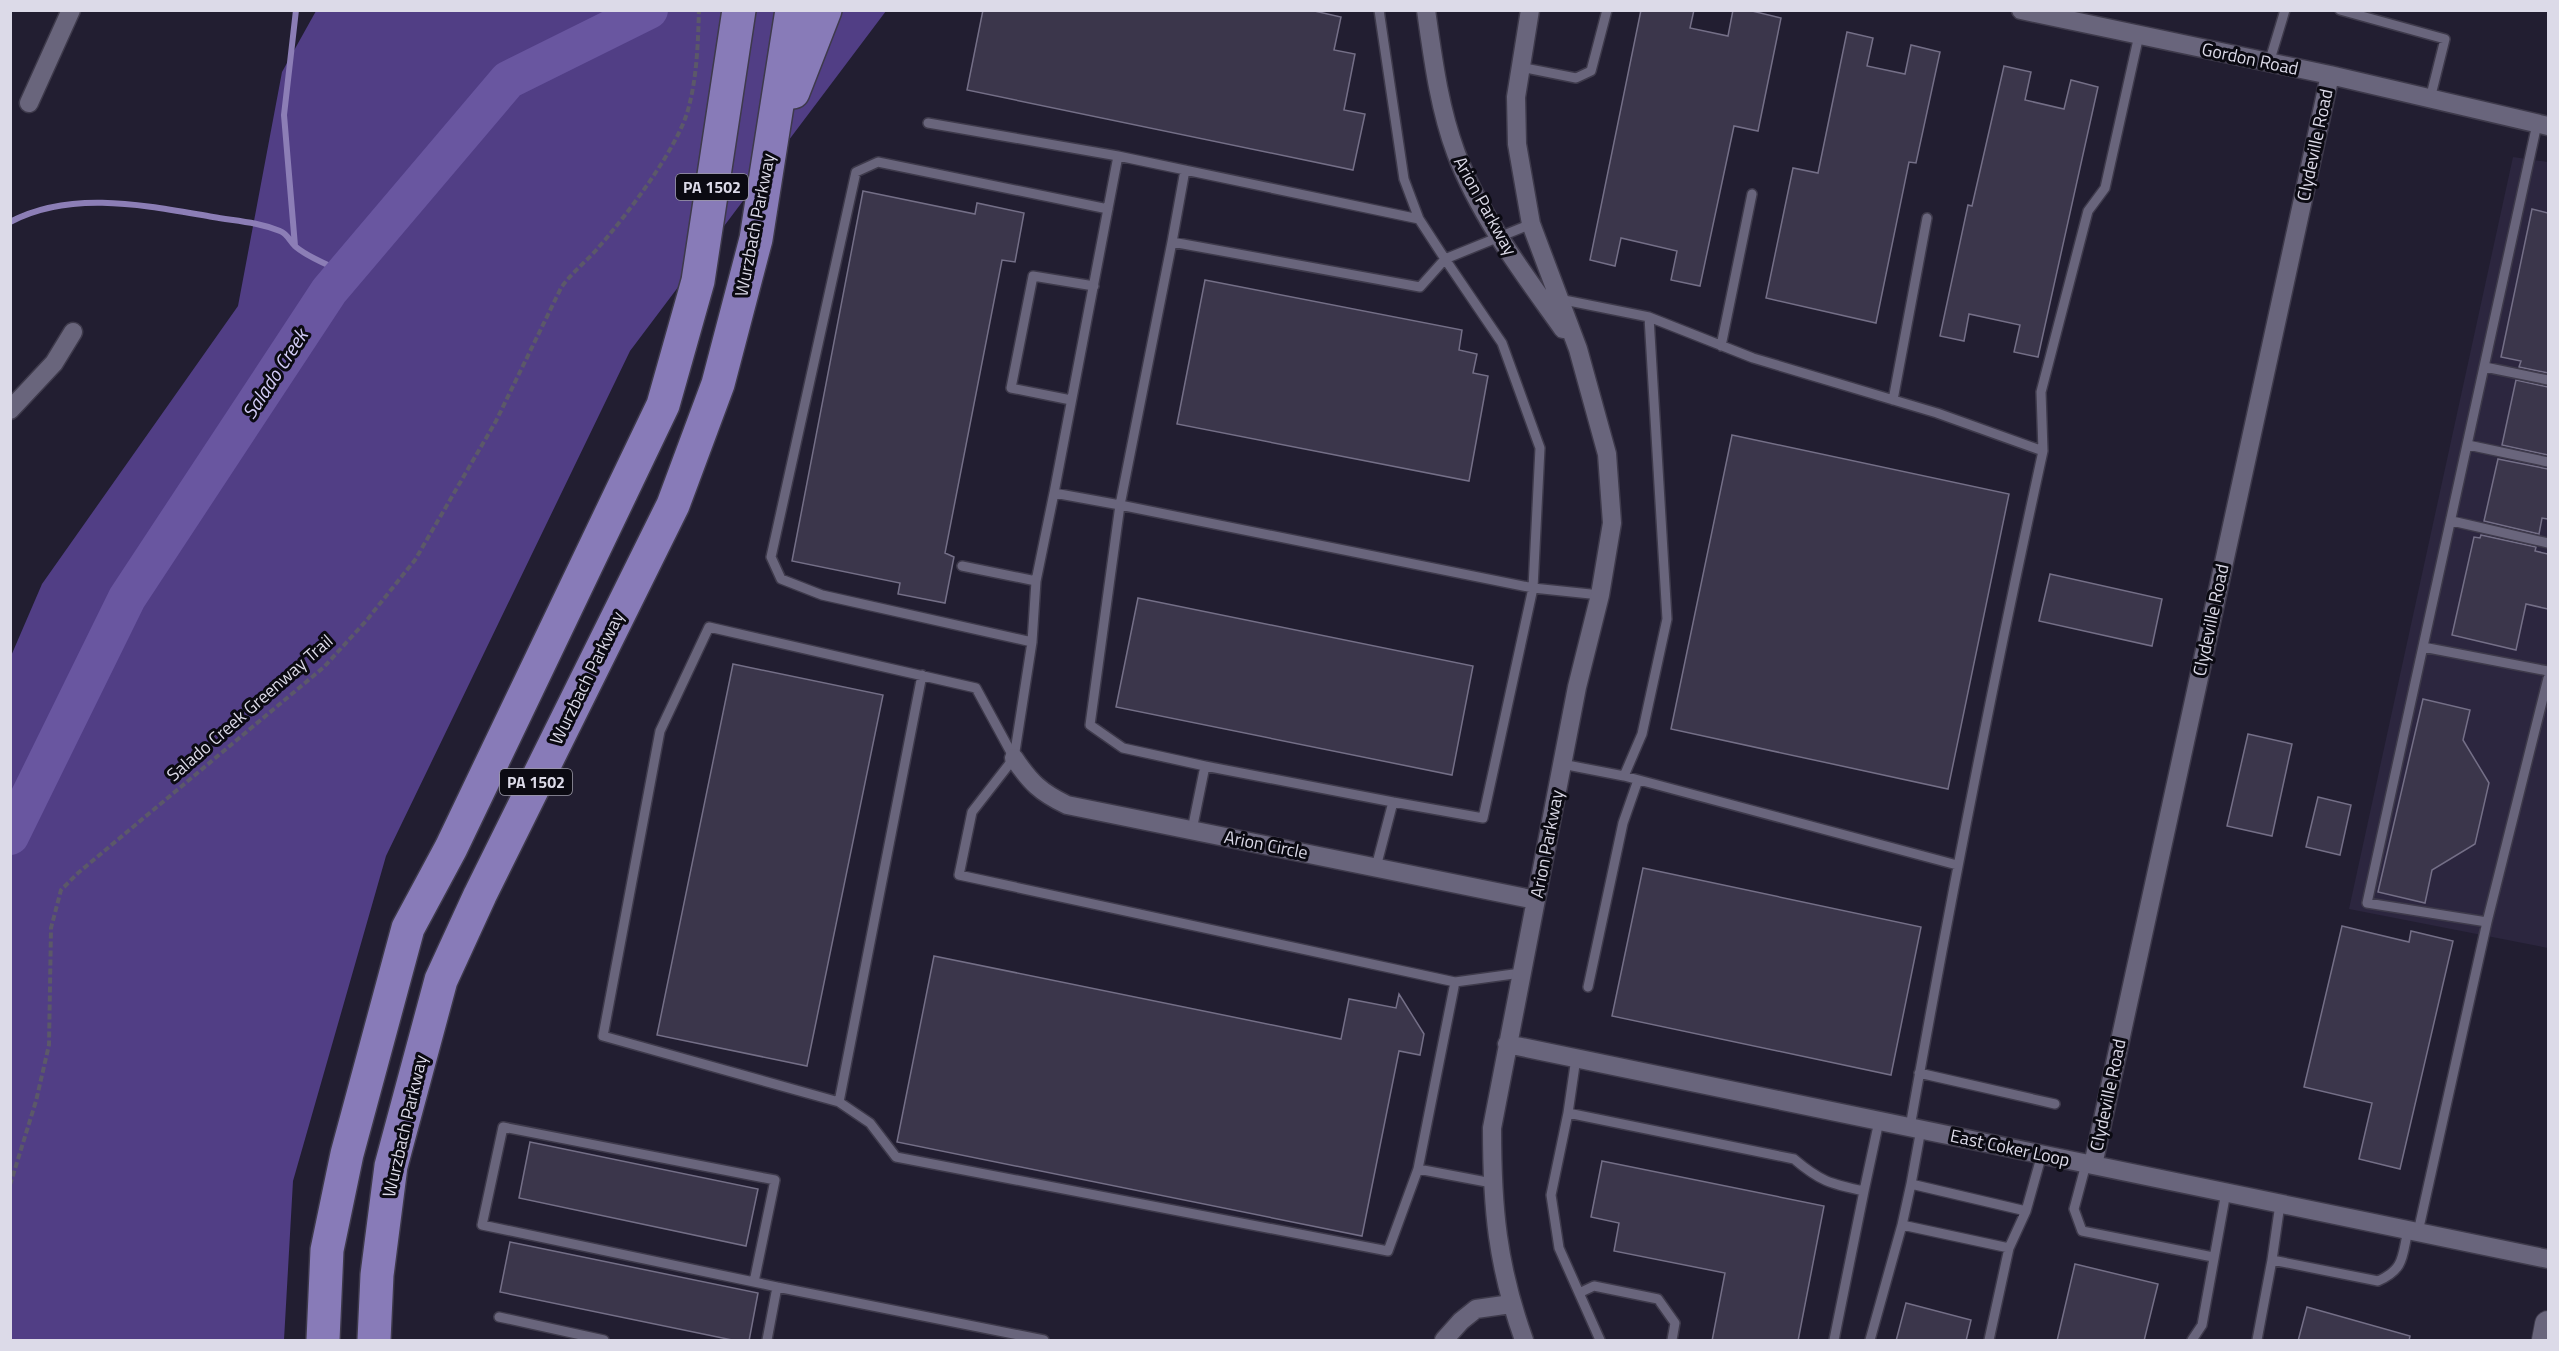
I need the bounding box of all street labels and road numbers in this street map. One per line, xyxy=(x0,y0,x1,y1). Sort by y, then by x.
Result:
street label: Gordon Road xyxy=(2199,35,2301,82)
street label: Clydeville Road xyxy=(2289,86,2340,203)
street label: Wurzbach Parkway xyxy=(727,151,782,299)
street label: Arion Parkway xyxy=(1447,151,1524,261)
road number: PA 1502 xyxy=(676,174,748,200)
street label: Clydeville Road xyxy=(2185,561,2236,678)
street label: Wurzbach Parkway xyxy=(543,606,631,749)
street label: Salado Creek Greenway Trail xyxy=(160,628,339,788)
road number: PA 1502 xyxy=(500,769,572,795)
street label: Arion Parkway xyxy=(1523,787,1570,900)
street label: Arion Circle xyxy=(1222,823,1310,866)
street label: Clydeville Road xyxy=(2082,1036,2133,1153)
street label: Wurzbach Parkway xyxy=(375,1052,434,1200)
street label: East Coker Loop xyxy=(1948,1122,2072,1173)

